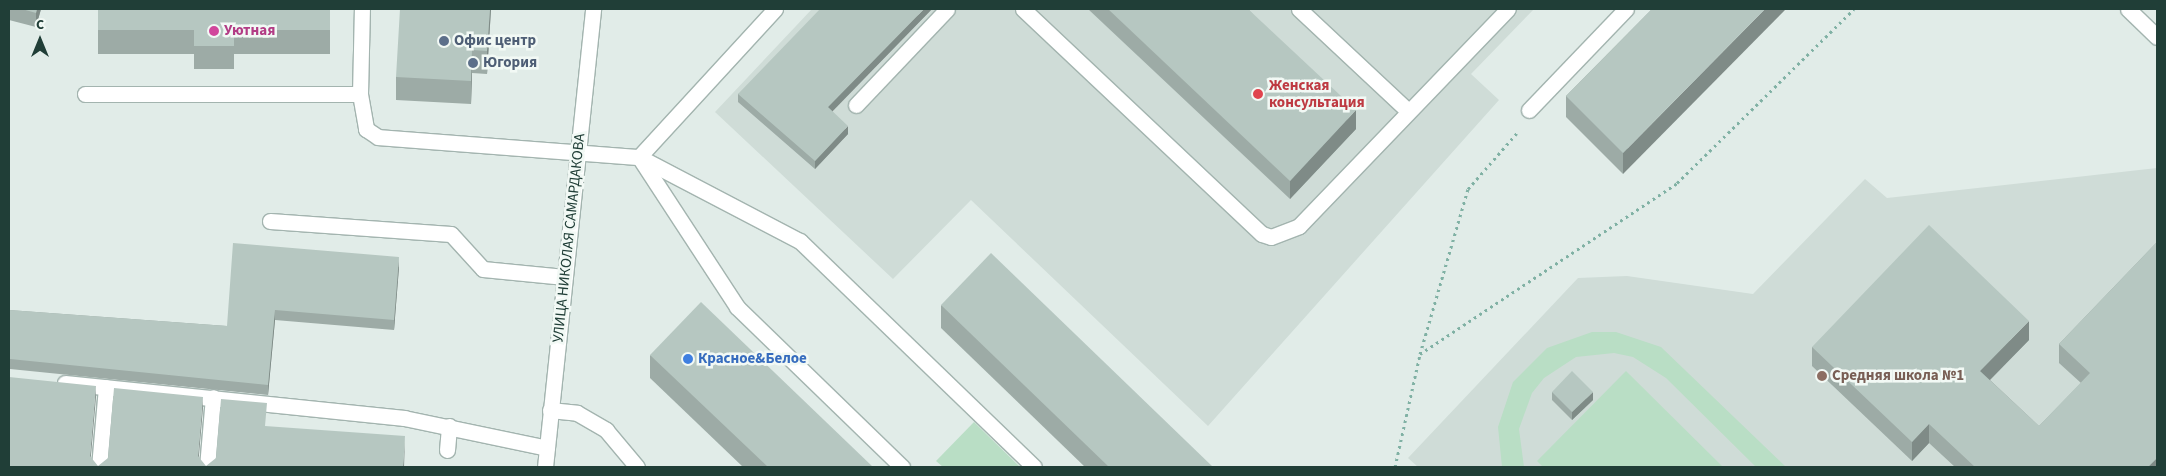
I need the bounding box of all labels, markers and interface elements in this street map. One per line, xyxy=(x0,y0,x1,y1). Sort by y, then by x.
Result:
north arrow xyxy=(15,15,65,65)
text: С xyxy=(36,15,44,35)
place label: Уютная xyxy=(224,22,275,40)
marker: Уютная xyxy=(208,25,220,37)
place label: Офис центр xyxy=(454,32,536,50)
marker: Офис центр xyxy=(438,35,450,47)
place label: Югория xyxy=(483,54,537,72)
marker: Югория xyxy=(467,57,479,69)
place label: Женская консультация xyxy=(1269,76,1365,111)
marker: Женская консультация xyxy=(1251,87,1265,101)
street label: УЛИЦА НИКОЛАЯ САМАРДАКОВА xyxy=(549,132,589,344)
place label: Красное&Белое xyxy=(698,350,807,368)
marker: Красное&Белое xyxy=(682,353,694,365)
place label: Средняя школа №1 xyxy=(1832,367,1964,385)
marker: Средняя школа №1 xyxy=(1816,370,1828,382)

